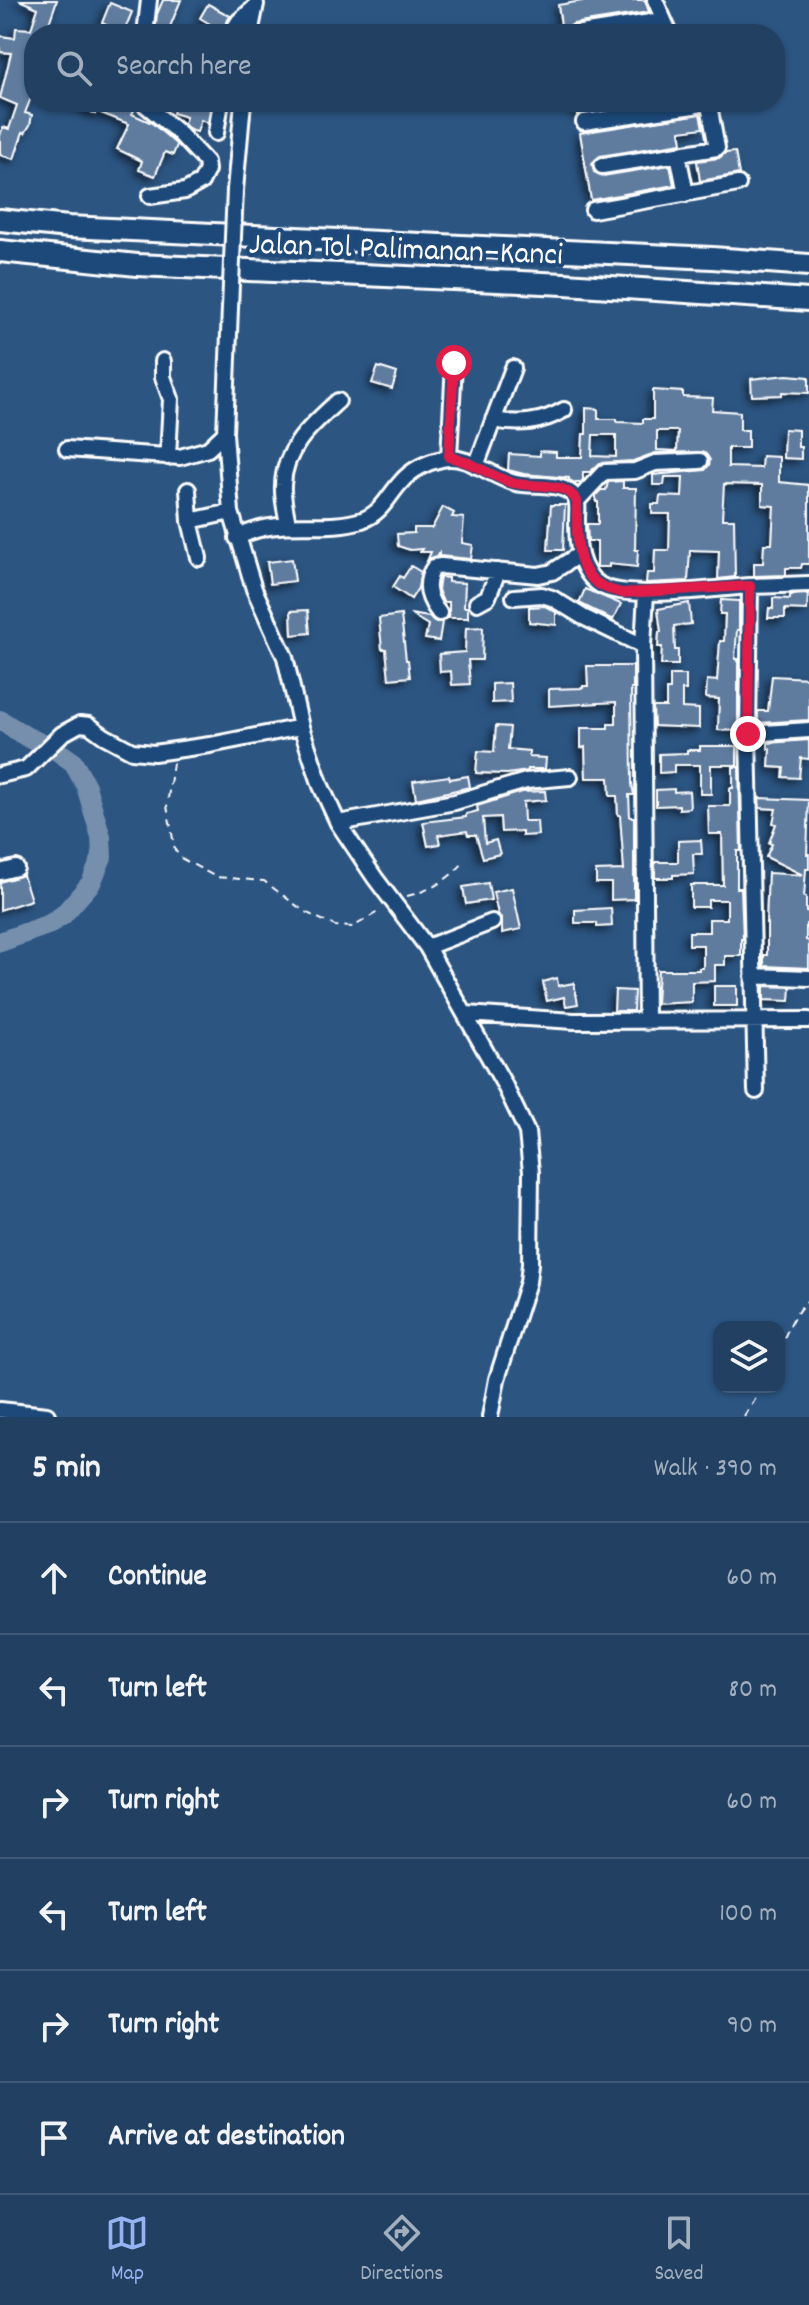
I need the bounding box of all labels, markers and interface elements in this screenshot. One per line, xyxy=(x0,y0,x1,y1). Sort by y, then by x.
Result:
search box xyxy=(24,24,785,112)
icon: search xyxy=(52,46,96,90)
text: Search here xyxy=(116,47,252,90)
street label: Jalan Tol Palimanan–Kanci xyxy=(248,224,564,280)
route start xyxy=(436,345,472,381)
route end xyxy=(730,716,766,752)
map controls xyxy=(713,1321,785,1393)
button: layers xyxy=(713,1321,785,1393)
text: 5 min xyxy=(32,1445,101,1494)
text: Walk · 390 m xyxy=(654,1451,777,1488)
icon: ahead xyxy=(32,1556,76,1600)
text: Continue xyxy=(108,1557,207,1600)
text: 60 m xyxy=(726,1560,777,1597)
icon: left xyxy=(32,1668,76,1712)
text: Turn left xyxy=(108,1669,207,1712)
text: 80 m xyxy=(729,1672,777,1709)
icon: right xyxy=(32,1780,76,1824)
text: Turn right xyxy=(108,1781,219,1824)
text: 60 m xyxy=(726,1784,777,1821)
icon: left xyxy=(32,1892,76,1936)
text: Turn left xyxy=(108,1893,207,1936)
text: 100 m xyxy=(719,1896,777,1933)
icon: right xyxy=(32,2004,76,2048)
text: Turn right xyxy=(108,2005,219,2048)
text: 90 m xyxy=(727,2008,777,2045)
icon: arrive xyxy=(32,2116,76,2160)
text: Arrive at destination xyxy=(108,2117,345,2160)
tab: Map xyxy=(105,2211,149,2290)
tab: Directions xyxy=(360,2211,444,2290)
tab: Saved xyxy=(654,2211,704,2290)

